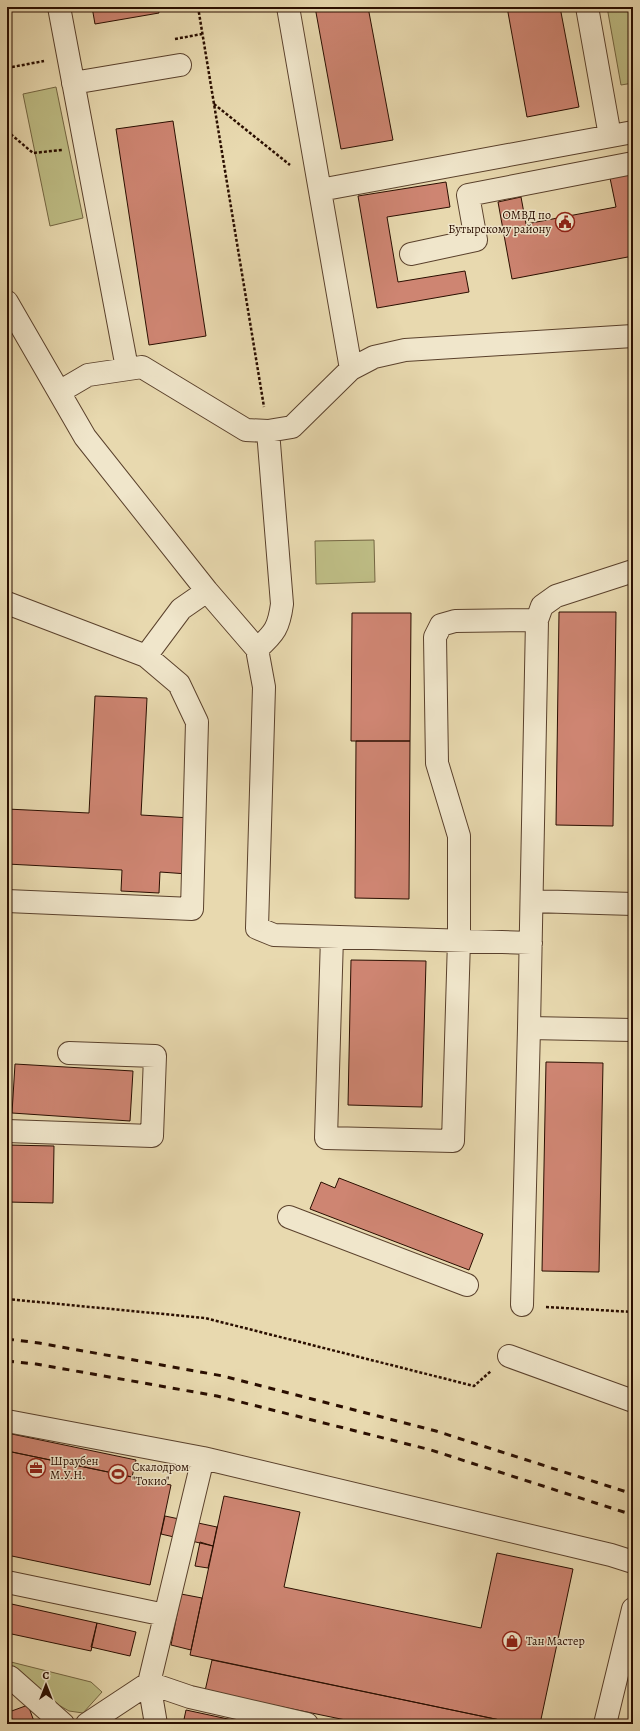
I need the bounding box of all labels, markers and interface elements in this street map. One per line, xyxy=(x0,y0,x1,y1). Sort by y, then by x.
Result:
place label: ОМВД по Бутырскому району xyxy=(448,207,552,237)
public building icon: ОМВД по Бутырскому району xyxy=(554,211,576,233)
place label: Шраубен М.У.Н. xyxy=(50,1453,99,1483)
office icon: Шраубен М.У.Н. xyxy=(25,1457,47,1479)
place label: Скалодром "Токио" xyxy=(132,1459,189,1489)
sports icon: Скалодром "Токио" xyxy=(107,1463,129,1485)
shop icon: Тан Мастер xyxy=(501,1630,523,1652)
place label: Тан Мастер xyxy=(526,1633,585,1649)
north arrow xyxy=(26,1665,66,1705)
text: С xyxy=(43,1668,50,1683)

